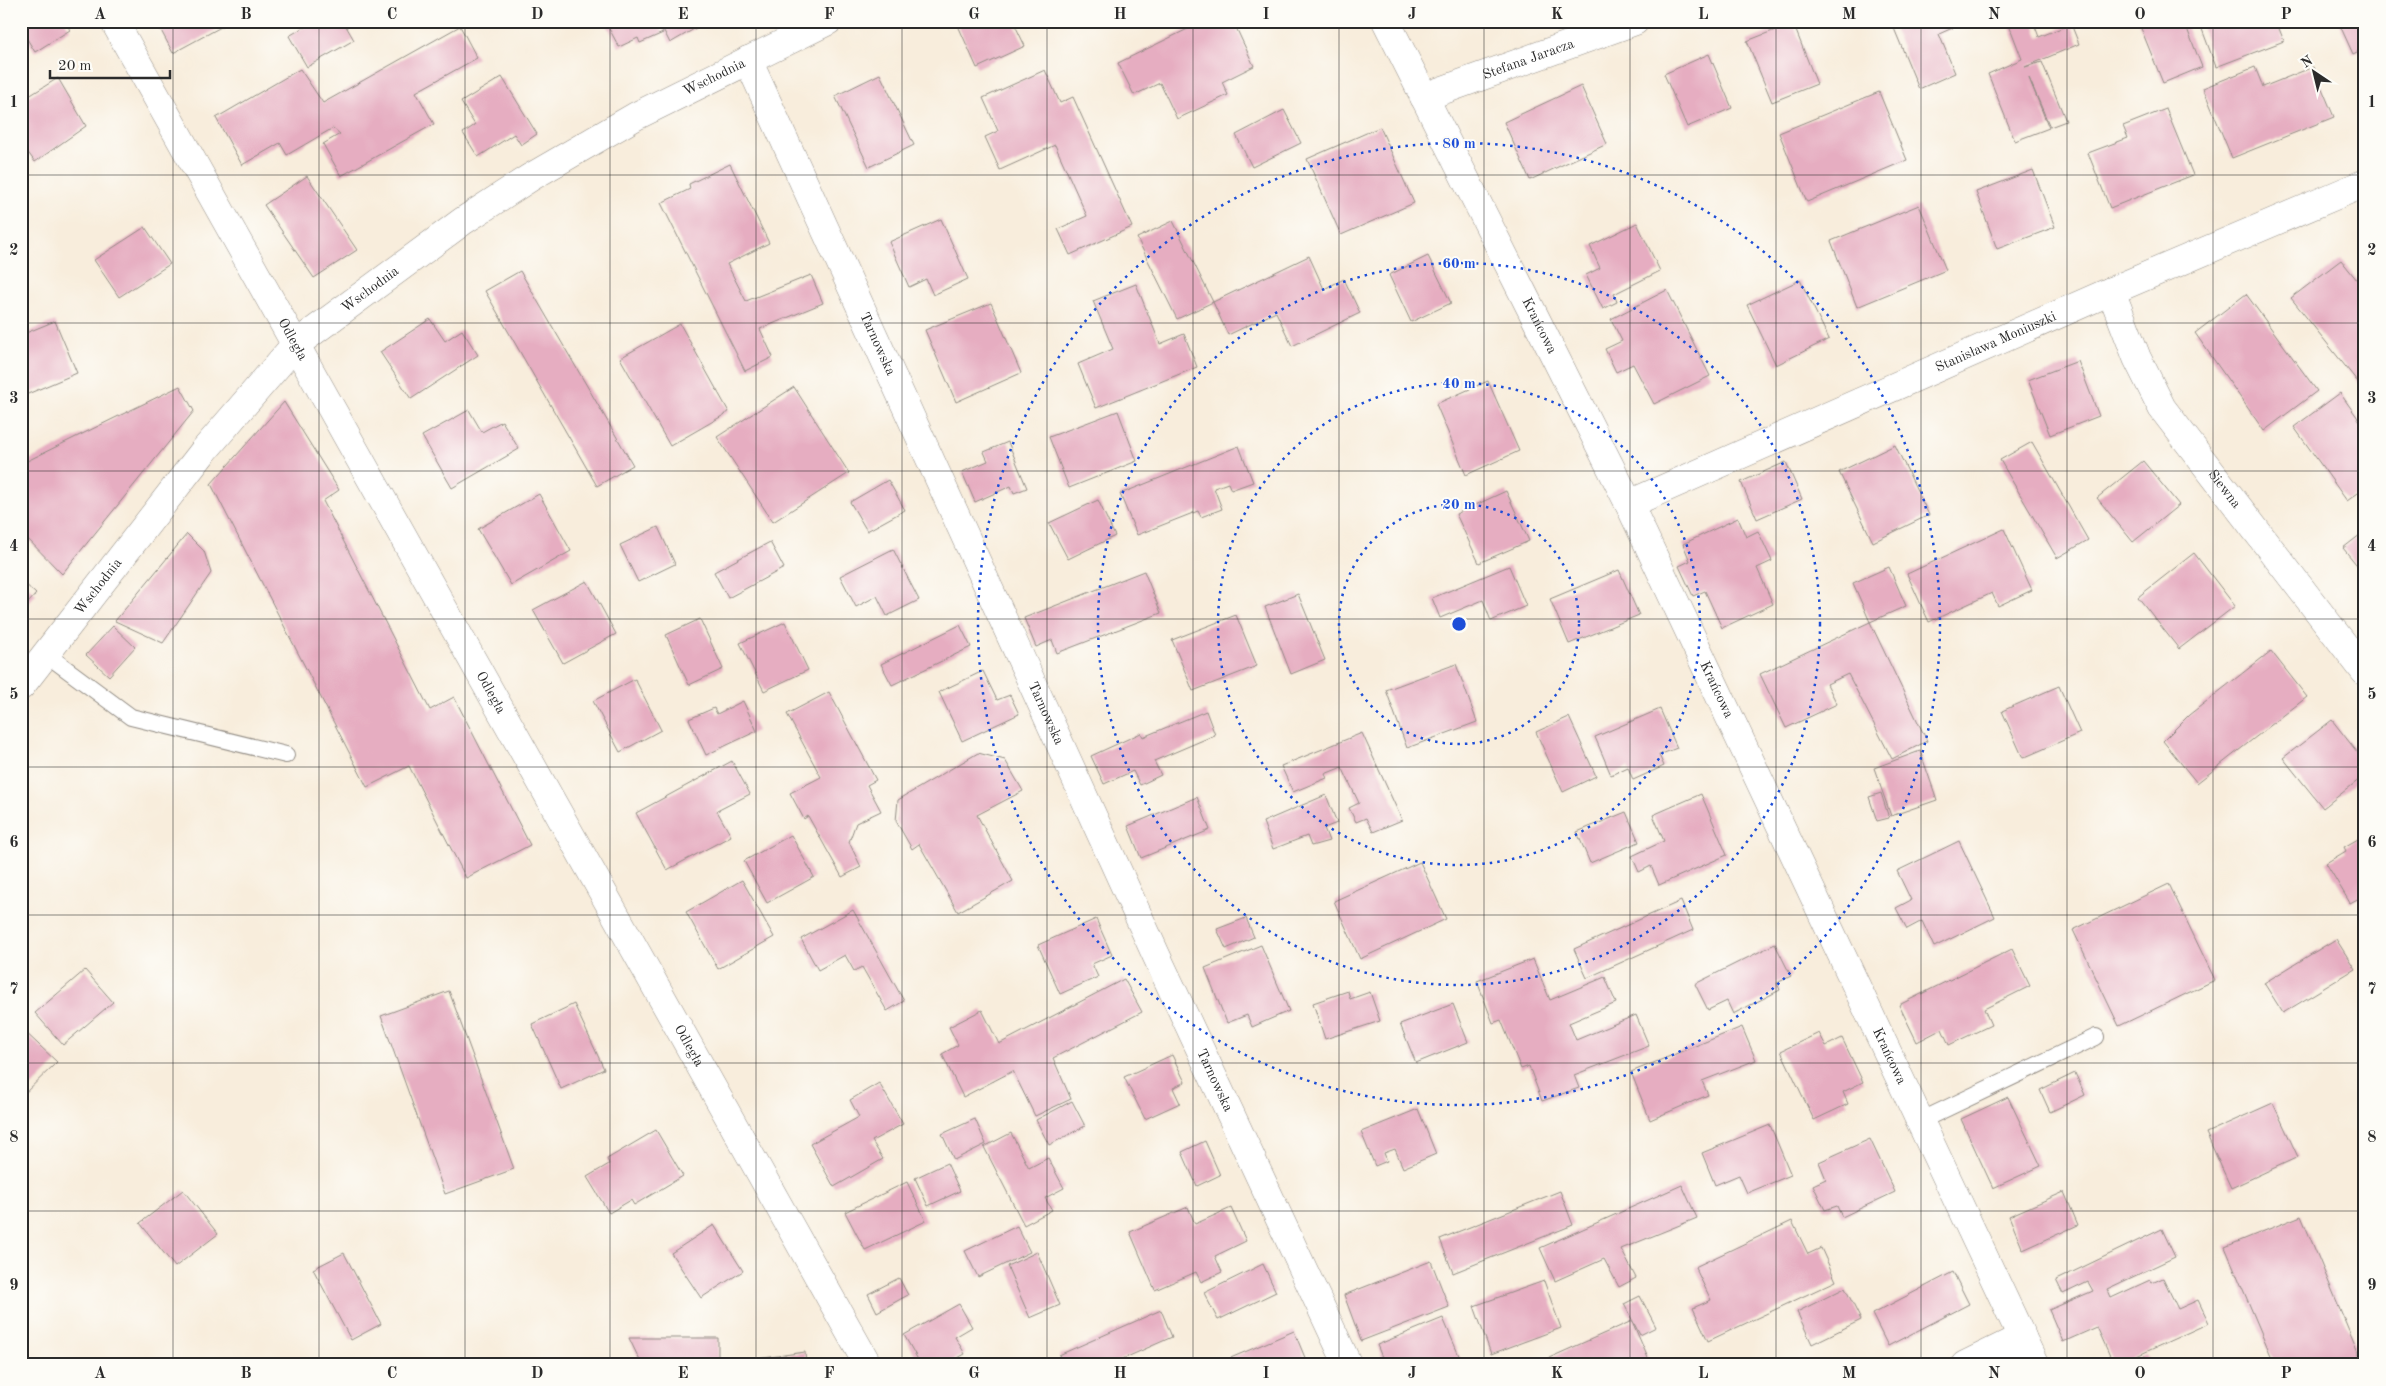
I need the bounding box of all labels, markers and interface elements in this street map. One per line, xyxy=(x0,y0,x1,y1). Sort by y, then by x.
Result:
text: A xyxy=(94,7,106,23)
text: B xyxy=(240,7,252,23)
text: C xyxy=(387,7,397,23)
text: D xyxy=(531,7,543,23)
text: E xyxy=(677,7,689,23)
text: F xyxy=(824,7,835,23)
text: G xyxy=(968,7,980,23)
text: H xyxy=(1113,7,1127,23)
text: I xyxy=(1262,7,1270,23)
text: J xyxy=(1408,7,1417,23)
text: K xyxy=(1551,7,1563,23)
text: L xyxy=(1698,7,1709,23)
text: M xyxy=(1842,7,1856,23)
text: N xyxy=(1988,7,2001,23)
text: O xyxy=(2134,7,2146,23)
text: P xyxy=(2280,7,2292,23)
street label: Stefana Jaracza xyxy=(1481,36,1576,82)
scale bar xyxy=(50,48,170,80)
north arrow xyxy=(2288,48,2338,98)
text: N xyxy=(2299,53,2316,71)
street label: Wschodnia xyxy=(681,56,747,99)
text: 20 m xyxy=(58,59,92,74)
text: 1 xyxy=(9,95,19,111)
text: 1 xyxy=(2367,95,2377,111)
text: 80 m xyxy=(1442,137,1476,152)
text: 2 xyxy=(9,243,19,259)
text: 2 xyxy=(2367,243,2377,259)
text: 60 m xyxy=(1442,257,1476,272)
street label: Wschodnia xyxy=(339,264,401,315)
street label: Krańcowa xyxy=(1519,295,1559,356)
street label: Stanisława Moniuszki xyxy=(1933,309,2058,375)
street label: Tarnowska xyxy=(857,310,898,378)
street label: Odległa xyxy=(275,316,310,363)
text: 40 m xyxy=(1442,377,1476,392)
text: 3 xyxy=(9,391,19,407)
text: 3 xyxy=(2367,391,2377,407)
street label: Siewna xyxy=(2205,467,2243,511)
text: 20 m xyxy=(1442,498,1476,513)
text: 4 xyxy=(9,539,19,555)
text: 4 xyxy=(2367,539,2377,555)
street label: Wschodnia xyxy=(72,556,125,617)
centre of rings xyxy=(1450,615,1468,633)
street label: Krańcowa xyxy=(1697,659,1736,720)
street label: Odległa xyxy=(473,669,508,716)
street label: Tarnowska xyxy=(1026,680,1066,747)
text: 5 xyxy=(9,687,19,703)
text: 5 xyxy=(2367,687,2377,703)
text: 6 xyxy=(9,835,19,851)
text: 6 xyxy=(2367,835,2377,851)
text: 7 xyxy=(9,982,19,998)
text: 7 xyxy=(2367,982,2377,998)
street label: Odległa xyxy=(672,1022,706,1069)
street label: Krańcowa xyxy=(1870,1025,1909,1087)
street label: Tarnowska xyxy=(1194,1047,1235,1114)
text: 8 xyxy=(9,1130,19,1146)
text: 8 xyxy=(2367,1130,2377,1146)
text: 9 xyxy=(9,1278,19,1294)
text: 9 xyxy=(2367,1278,2377,1294)
text: A xyxy=(94,1366,106,1382)
text: B xyxy=(240,1366,252,1382)
text: C xyxy=(387,1366,397,1382)
text: D xyxy=(531,1366,543,1382)
text: E xyxy=(677,1366,689,1382)
text: F xyxy=(824,1366,835,1382)
text: G xyxy=(968,1366,980,1382)
text: H xyxy=(1113,1366,1127,1382)
text: I xyxy=(1262,1366,1270,1382)
text: J xyxy=(1408,1366,1417,1382)
text: K xyxy=(1551,1366,1563,1382)
text: L xyxy=(1698,1366,1709,1382)
text: M xyxy=(1842,1366,1856,1382)
text: N xyxy=(1988,1366,2001,1382)
text: O xyxy=(2134,1366,2146,1382)
text: P xyxy=(2280,1366,2292,1382)

